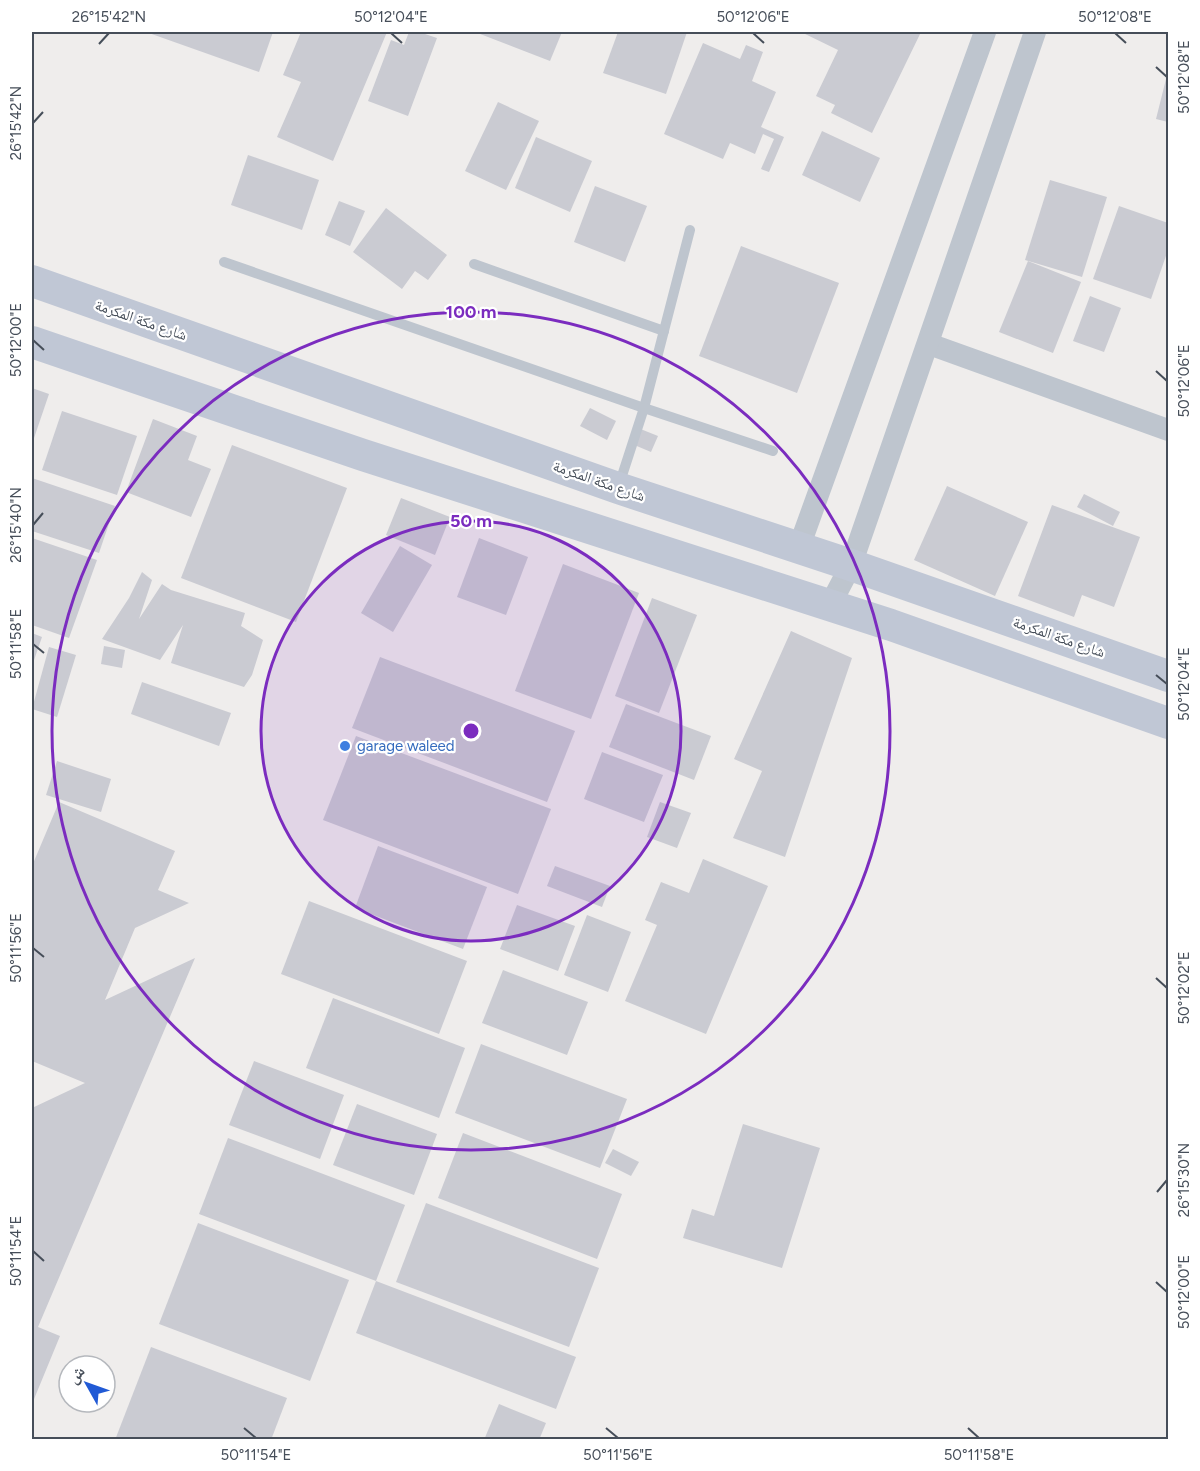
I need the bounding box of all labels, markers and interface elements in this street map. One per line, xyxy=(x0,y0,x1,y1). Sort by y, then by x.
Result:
text: 26°15'42"N xyxy=(72,8,146,26)
text: 50°12'04"E xyxy=(354,8,428,26)
text: 50°12'06"E xyxy=(716,8,790,26)
text: 50°12'08"E xyxy=(1078,8,1152,26)
text: 50°12'08"E xyxy=(1175,40,1193,114)
text: 26°15'42"N xyxy=(7,86,25,160)
street label: شارع مكة المكرمة xyxy=(92,296,189,345)
text: 100 m xyxy=(446,301,496,323)
text: 50°12'00"E xyxy=(7,303,25,377)
text: 50°12'06"E xyxy=(1175,344,1193,418)
street label: شارع مكة المكرمة xyxy=(550,457,647,506)
text: 26°15'40"N xyxy=(7,487,25,563)
text: 50 m xyxy=(450,510,492,532)
text: 50°11'58"E xyxy=(7,609,25,679)
street label: شارع مكة المكرمة xyxy=(1010,613,1107,662)
text: 50°12'04"E xyxy=(1175,647,1193,721)
centre of rings xyxy=(461,721,481,741)
place label: garage waleed xyxy=(357,737,455,755)
marker: garage waleed xyxy=(338,739,352,753)
text: 50°11'56"E xyxy=(7,913,25,983)
text: 50°12'02"E xyxy=(1175,951,1193,1025)
text: 26°15'30"N xyxy=(1175,1143,1193,1217)
text: 50°11'54"E xyxy=(7,1216,25,1286)
text: 50°12'00"E xyxy=(1175,1255,1193,1329)
north arrow xyxy=(57,1354,117,1414)
text: ش xyxy=(63,1362,89,1387)
text: 50°11'54"E xyxy=(221,1446,291,1464)
text: 50°11'56"E xyxy=(583,1446,653,1464)
text: 50°11'58"E xyxy=(944,1446,1014,1464)

